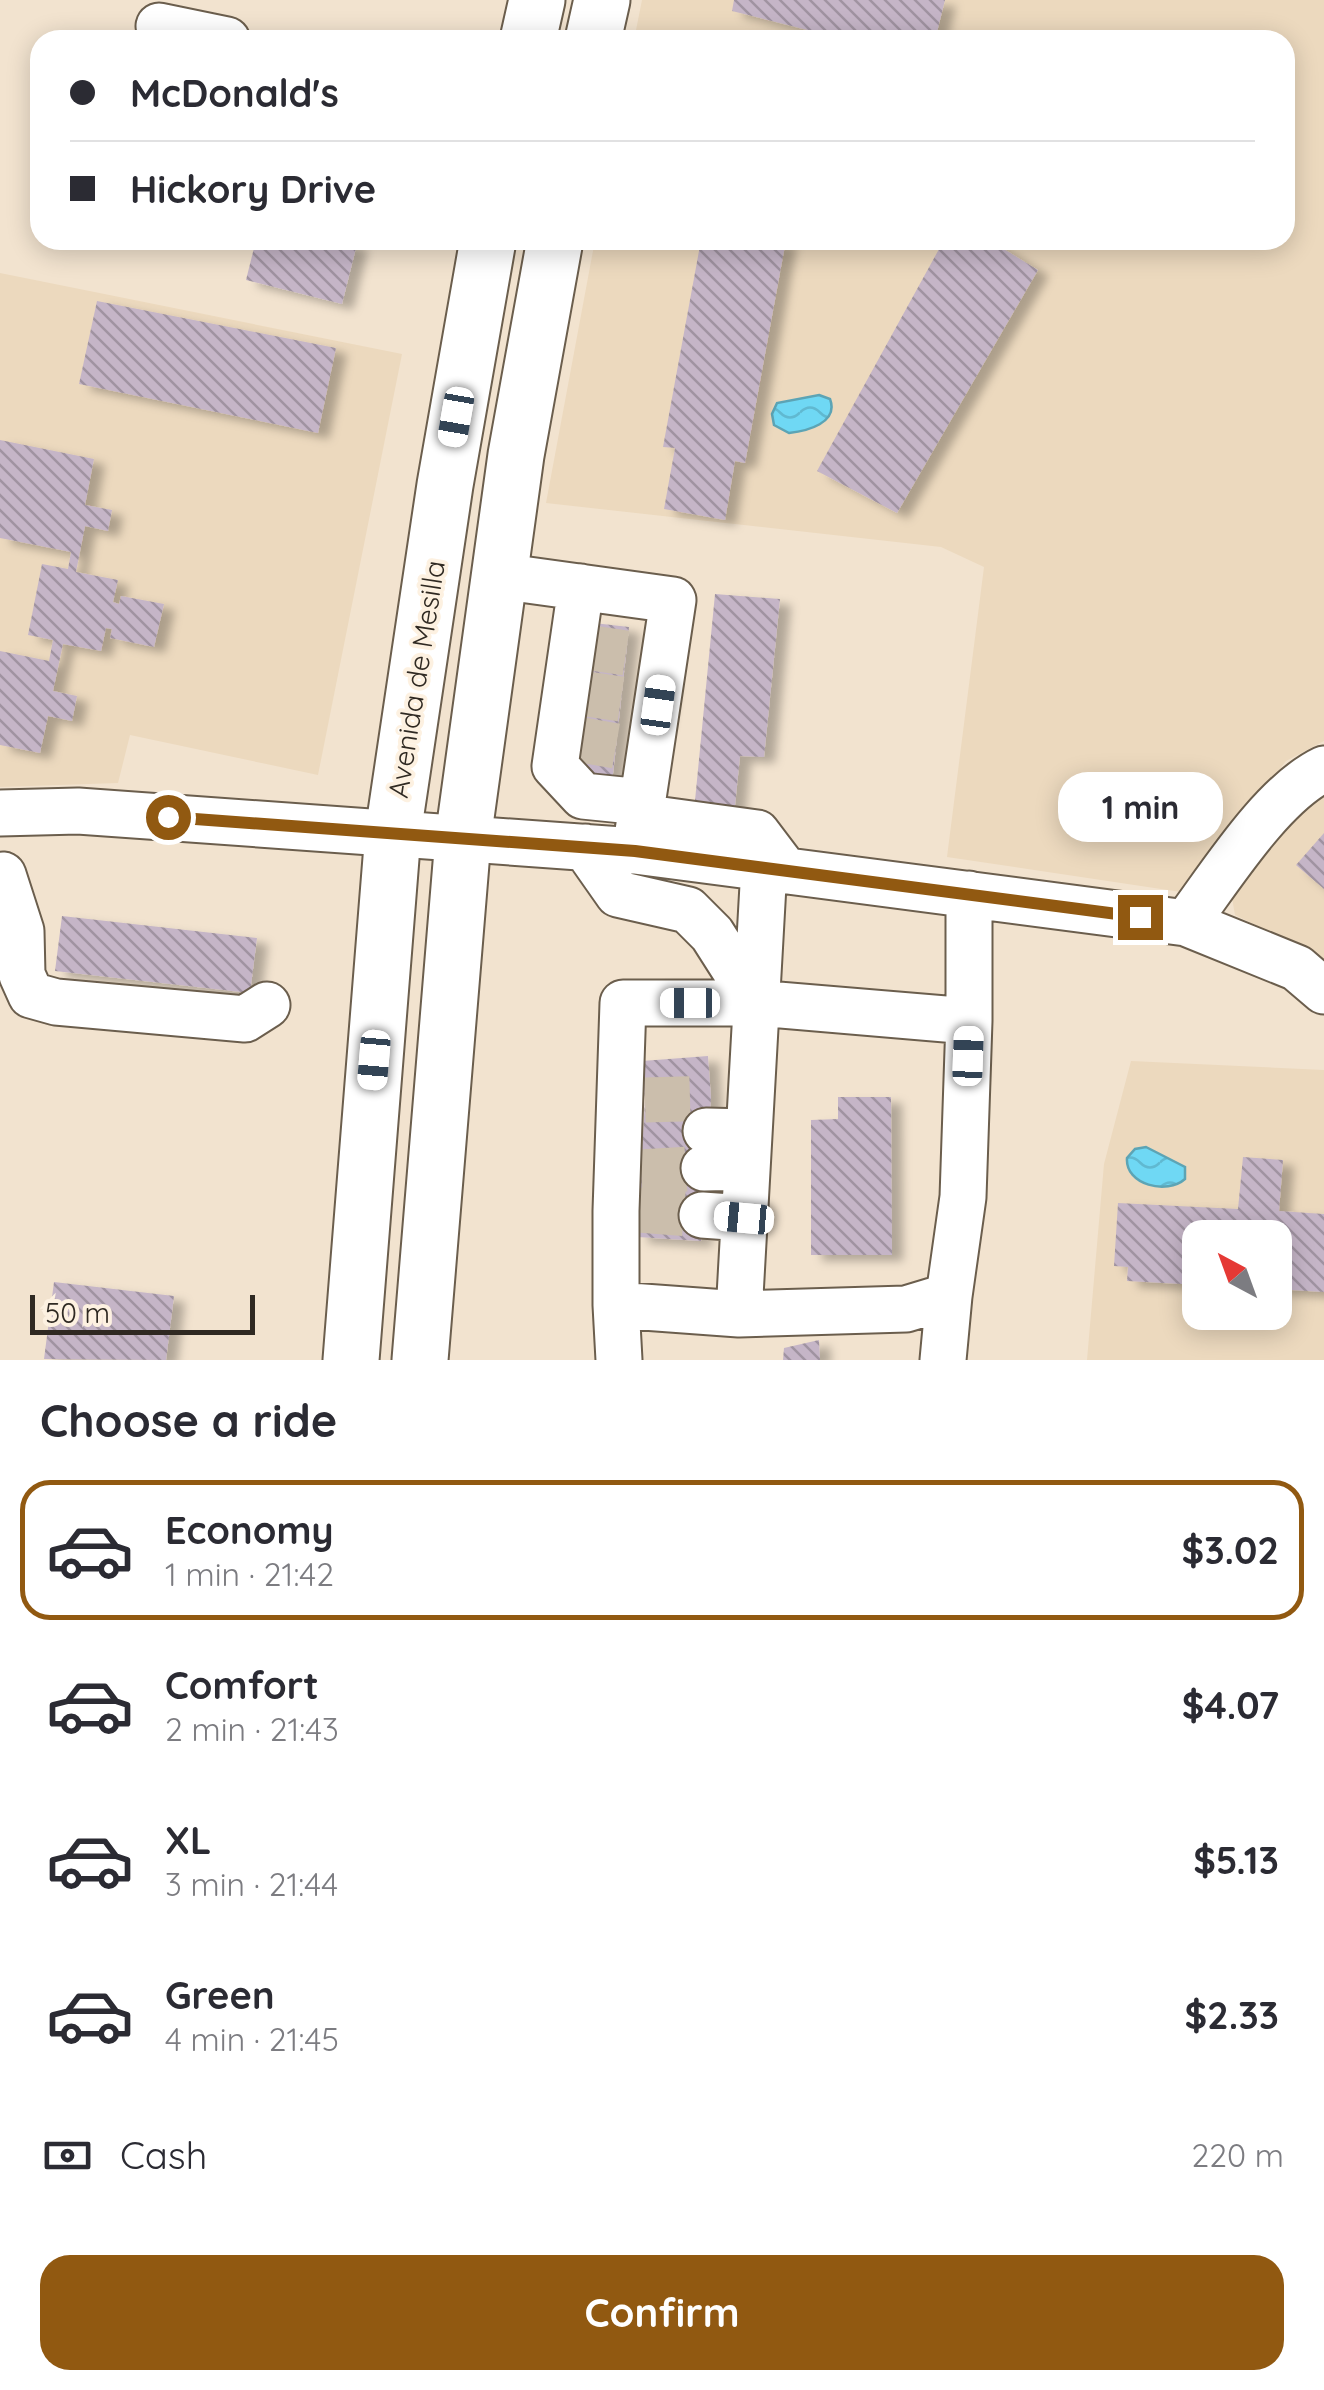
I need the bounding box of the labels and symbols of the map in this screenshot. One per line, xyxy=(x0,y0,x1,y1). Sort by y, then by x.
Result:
car xyxy=(436,385,476,449)
street label: Avenida de Mesilla xyxy=(380,558,452,800)
car xyxy=(639,673,677,737)
callout: 1 min xyxy=(1058,772,1222,842)
route start xyxy=(146,795,191,840)
route end xyxy=(1118,895,1163,940)
car xyxy=(660,988,720,1018)
car xyxy=(952,1025,984,1087)
car xyxy=(356,1029,392,1091)
car xyxy=(713,1200,775,1236)
north arrow xyxy=(1182,1220,1292,1330)
scale bar xyxy=(30,1290,255,1334)

